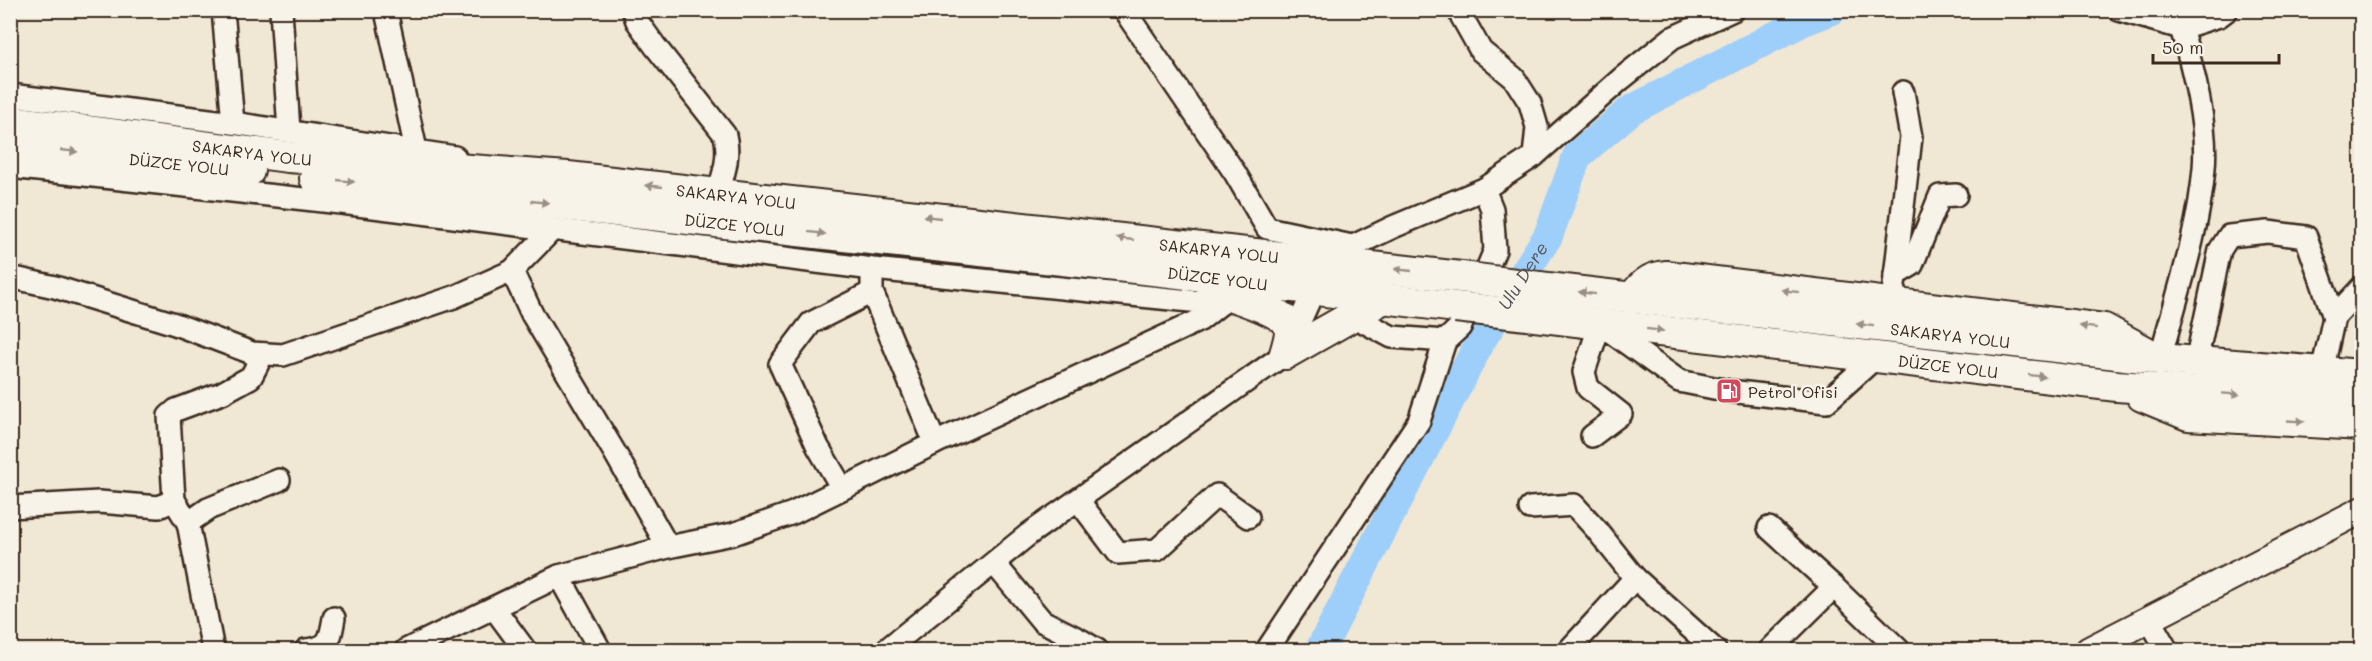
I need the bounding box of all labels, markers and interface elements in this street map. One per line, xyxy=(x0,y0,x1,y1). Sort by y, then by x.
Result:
scale bar xyxy=(2153,27,2279,65)
text: 50 m xyxy=(2162,35,2204,59)
street label: SAKARYA YOLU xyxy=(191,134,312,169)
one-way arrow xyxy=(59,147,78,156)
street label: DÜZCE YOLU xyxy=(128,148,230,179)
one-way arrow xyxy=(337,176,356,186)
street label: SAKARYA YOLU xyxy=(675,179,797,213)
one-way arrow xyxy=(645,181,664,191)
one-way arrow xyxy=(531,197,550,207)
street label: DÜZCE YOLU xyxy=(683,208,786,240)
one-way arrow xyxy=(922,213,941,222)
one-way arrow xyxy=(808,228,827,238)
street label: SAKARYA YOLU xyxy=(1158,233,1280,267)
one-way arrow xyxy=(1116,234,1135,244)
water label: Ulu Dere xyxy=(1492,237,1553,314)
street label: DÜZCE YOLU xyxy=(1166,261,1269,294)
one-way arrow xyxy=(1393,265,1412,275)
one-way arrow xyxy=(1781,286,1800,295)
one-way arrow xyxy=(1578,288,1597,298)
street label: SAKARYA YOLU xyxy=(1889,317,2011,352)
one-way arrow xyxy=(1855,320,1874,330)
one-way arrow xyxy=(2078,323,2097,332)
one-way arrow xyxy=(1646,326,1665,335)
street label: DÜZCE YOLU xyxy=(1897,349,1999,382)
one-way arrow xyxy=(2027,372,2046,381)
fuel station icon: Petrol Ofisi xyxy=(1714,376,1744,406)
place label: Petrol Ofisi xyxy=(1748,381,1838,402)
one-way arrow xyxy=(2221,389,2240,399)
one-way arrow xyxy=(2286,417,2305,426)

